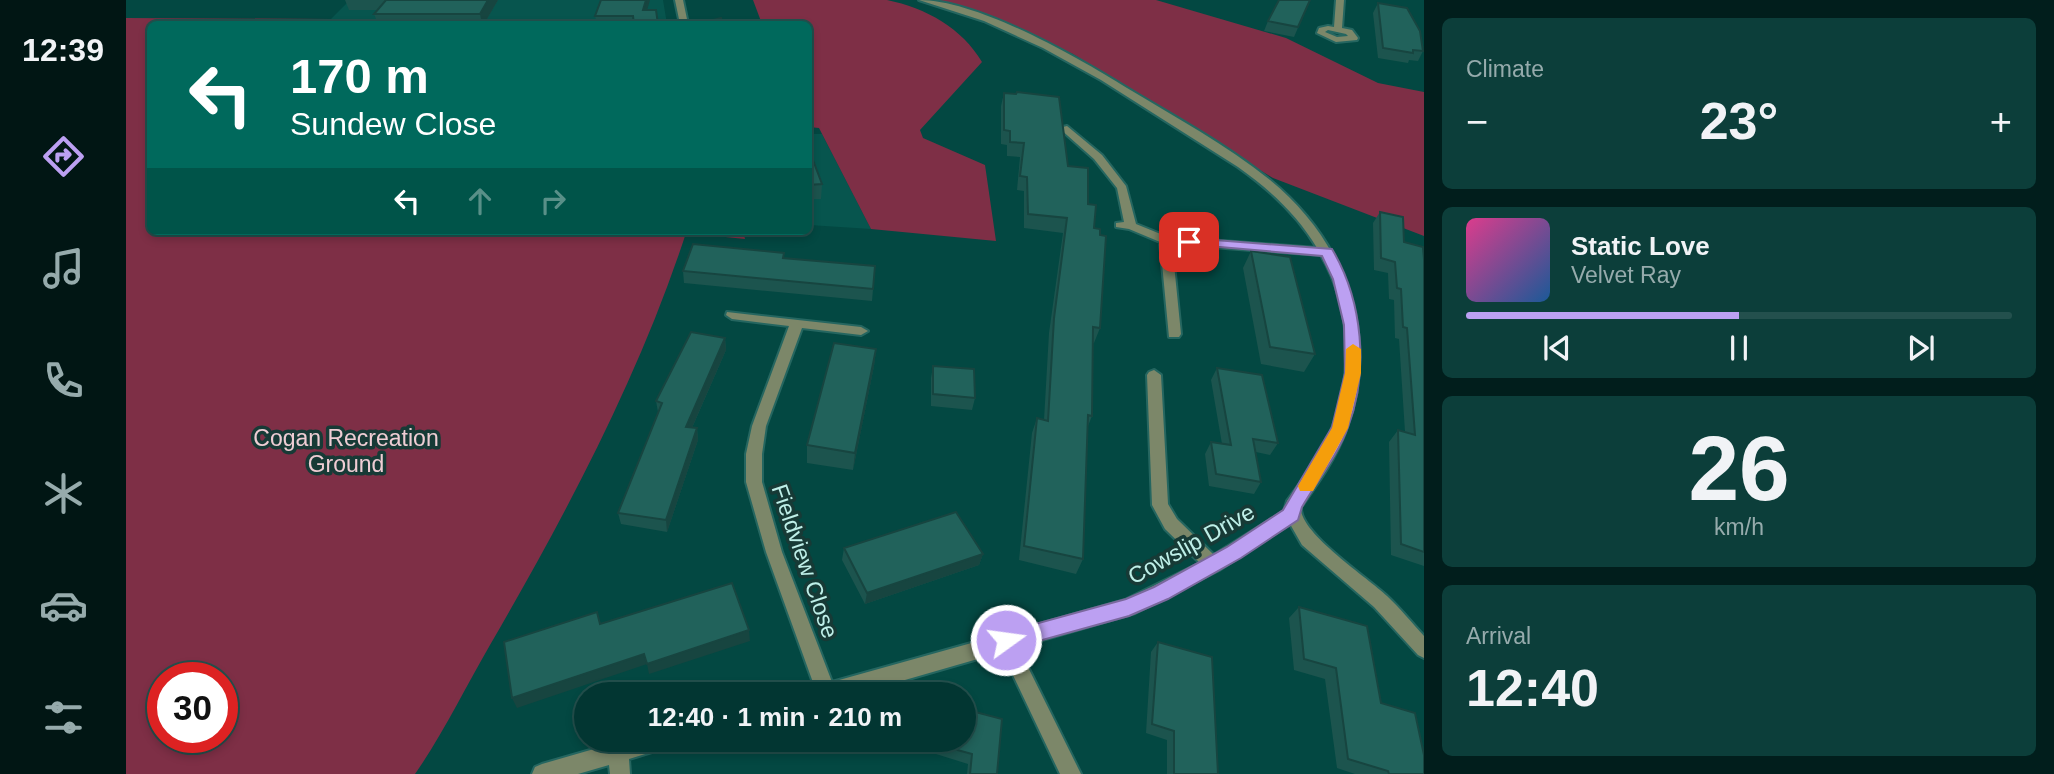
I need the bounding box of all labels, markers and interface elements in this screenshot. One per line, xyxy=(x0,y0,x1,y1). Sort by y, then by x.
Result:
text: 12:39 xyxy=(22,32,104,68)
icon: left xyxy=(175,49,266,140)
text: 170 m xyxy=(290,49,429,103)
text: Climate xyxy=(1466,56,1544,82)
text: 23° xyxy=(1700,92,1778,150)
text: − xyxy=(1466,101,1488,143)
text: + xyxy=(1990,101,2012,143)
text: Sundew Close xyxy=(290,106,496,142)
icon: directions xyxy=(39,132,88,181)
icon: left xyxy=(388,182,426,220)
icon: ahead xyxy=(461,182,499,220)
icon: right xyxy=(534,182,572,220)
pin xyxy=(1159,212,1219,272)
icon: arrive xyxy=(1170,223,1208,261)
text: Static Love xyxy=(1571,231,1710,261)
icon: music xyxy=(39,244,88,293)
text: Velvet Ray xyxy=(1571,262,1681,288)
icon: previous xyxy=(1538,329,1576,367)
icon: pause xyxy=(1720,329,1758,367)
icon: next xyxy=(1902,329,1940,367)
icon: phone xyxy=(39,356,88,405)
text: 26 xyxy=(1688,418,1790,519)
park label: Cogan Recreation Ground xyxy=(253,425,439,477)
icon: climate xyxy=(39,469,88,518)
street label: Fieldview Close xyxy=(766,481,844,641)
street label: Cowslip Drive xyxy=(1123,499,1259,589)
text: km/h xyxy=(1714,514,1764,540)
icon: car xyxy=(39,581,88,630)
position arrow xyxy=(969,603,1043,677)
text: Arrival xyxy=(1466,623,1531,649)
text: 12:40 xyxy=(1466,659,1599,717)
speed limit sign: 30 xyxy=(147,662,238,753)
icon: filters xyxy=(39,693,88,742)
text: 12:40 · 1 min · 210 m xyxy=(648,702,902,732)

